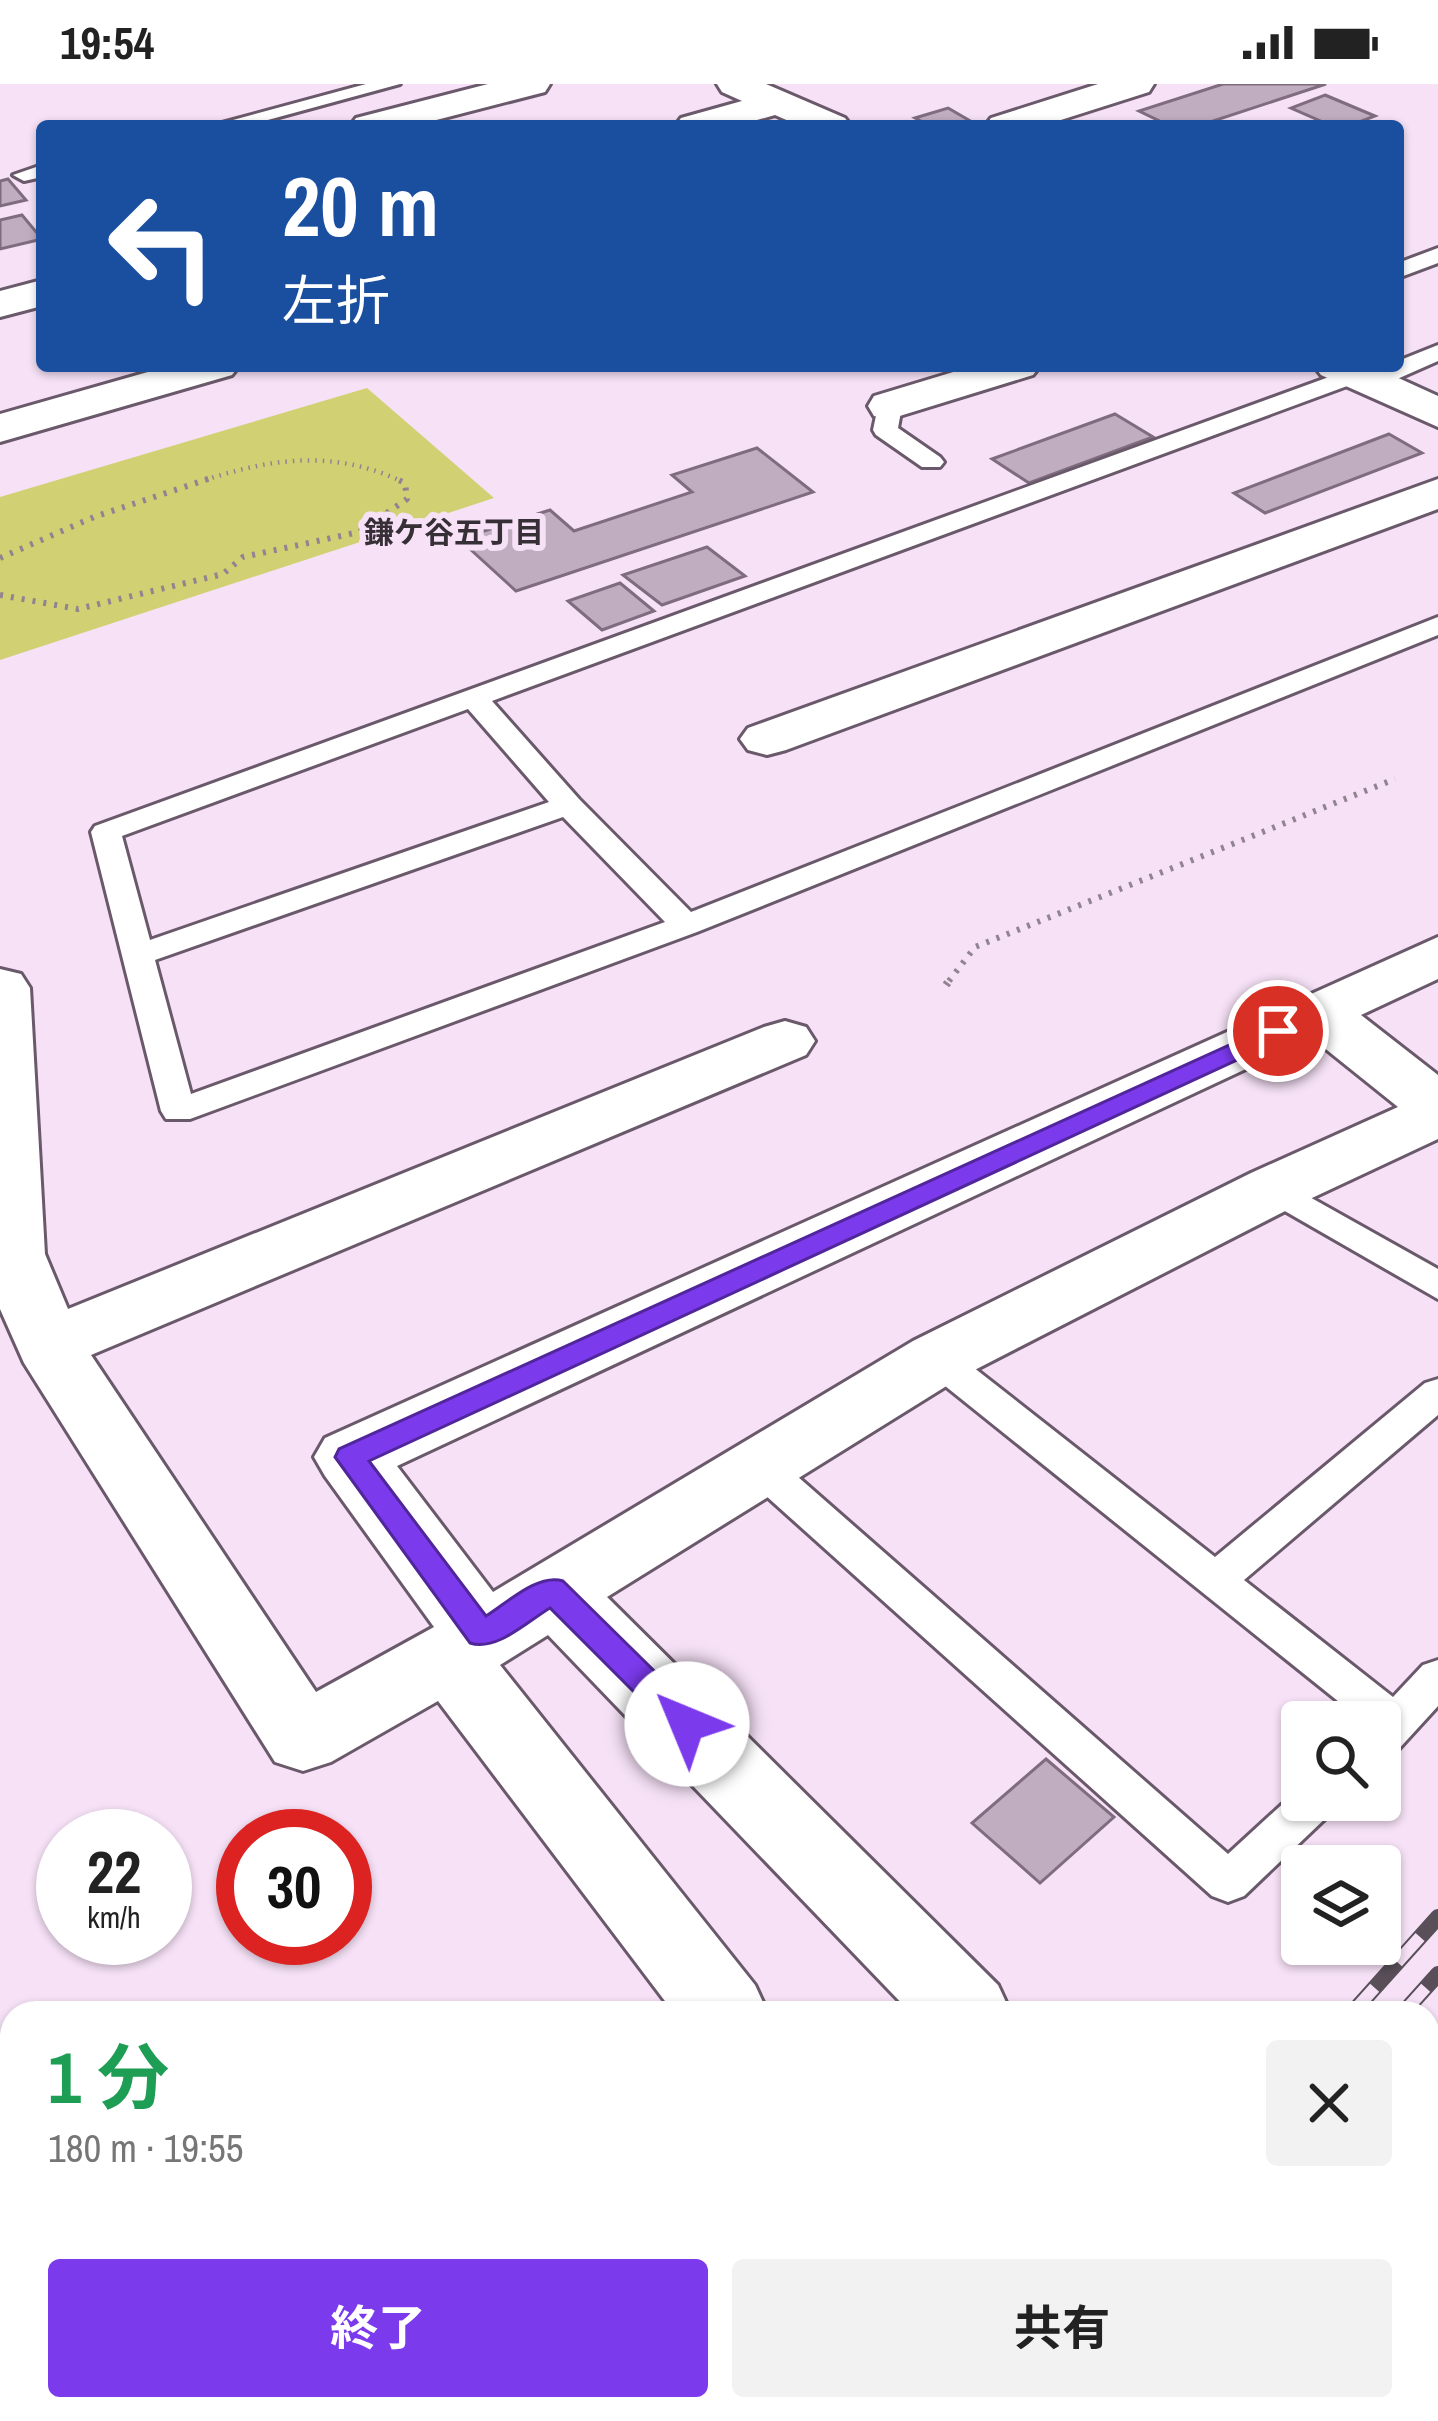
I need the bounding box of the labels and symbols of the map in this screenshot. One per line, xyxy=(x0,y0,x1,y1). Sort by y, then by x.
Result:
district label: 鎌ケ谷五丁目 xyxy=(364,512,544,552)
pin xyxy=(1227,980,1329,1082)
position arrow xyxy=(624,1661,750,1787)
speed limit sign: 30 xyxy=(216,1809,372,1965)

